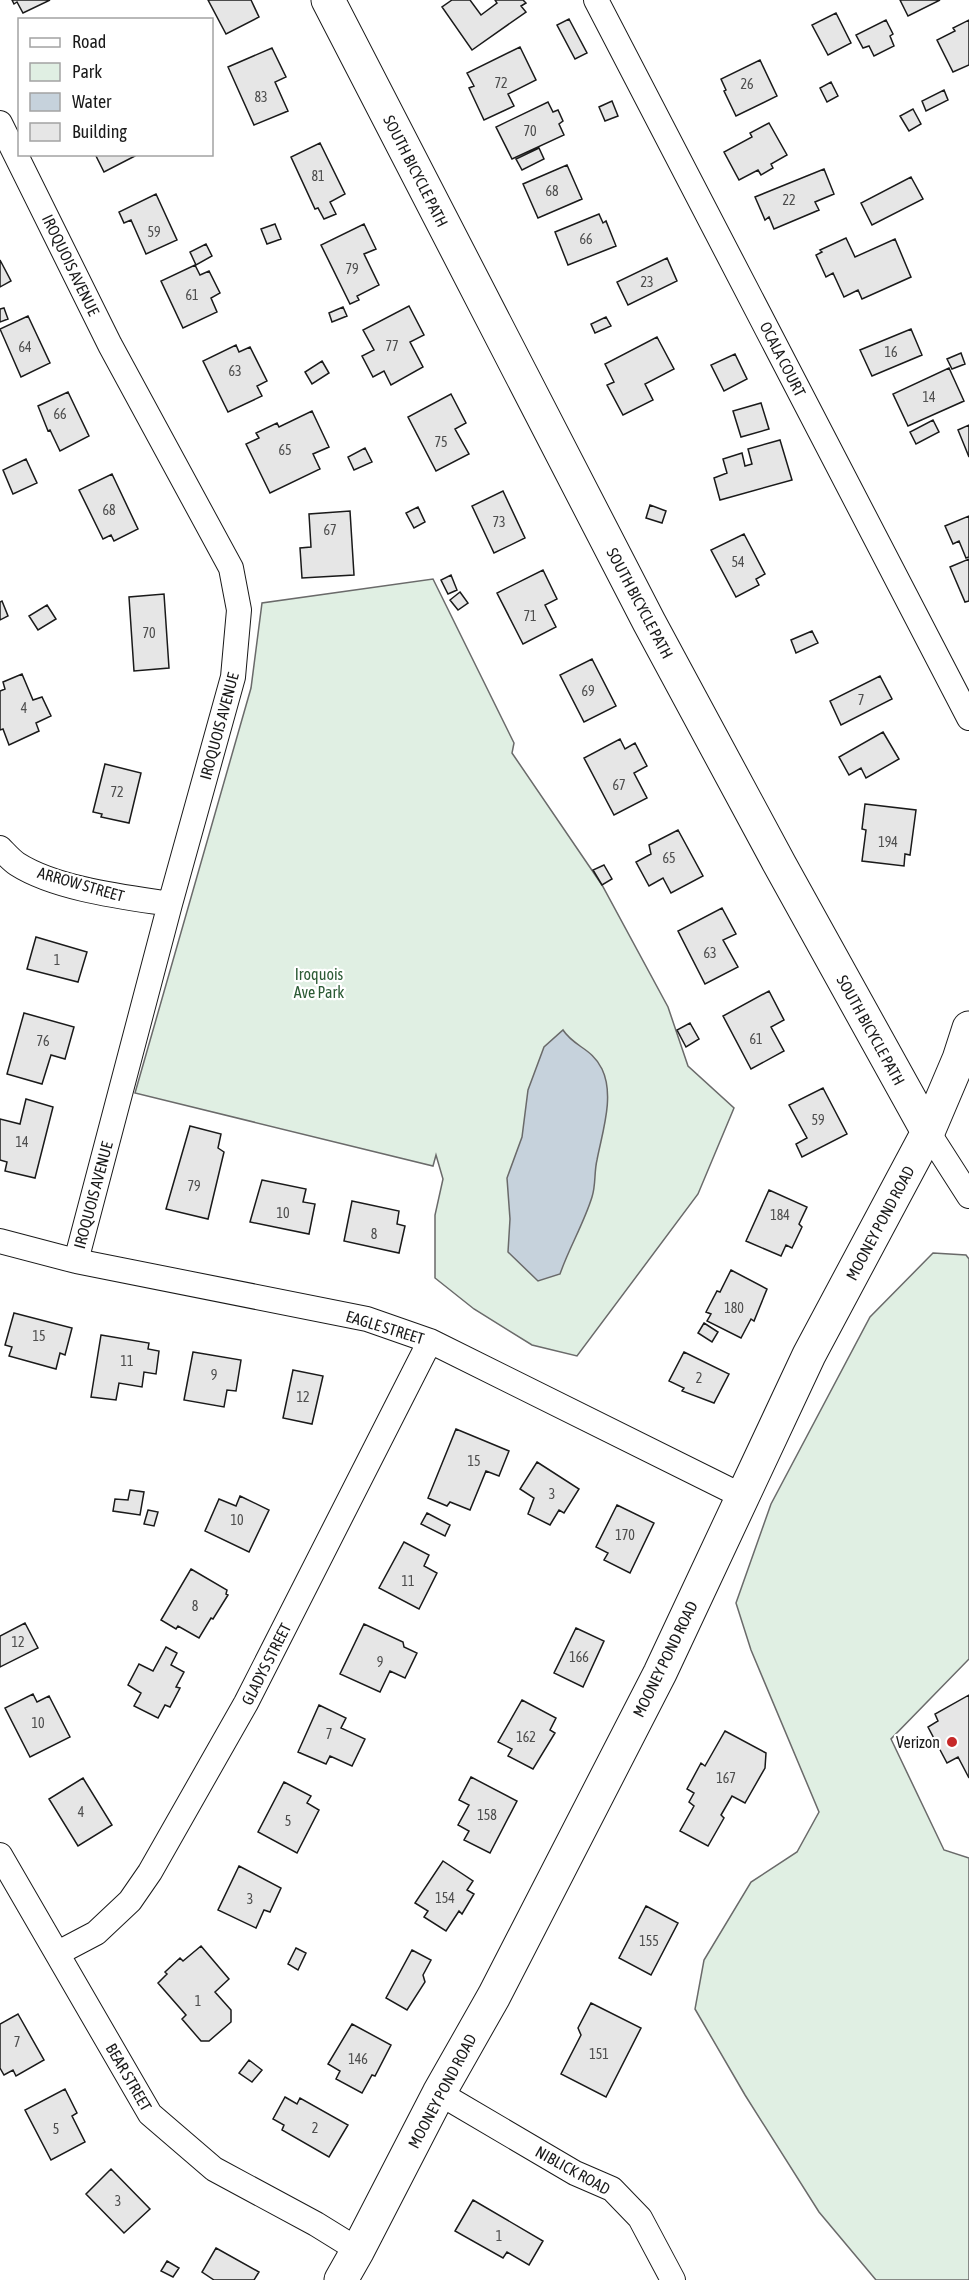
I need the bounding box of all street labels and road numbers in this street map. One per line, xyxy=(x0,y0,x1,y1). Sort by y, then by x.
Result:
street label: SOUTH BICYCLE PATH xyxy=(380,112,452,230)
street label: IROQUOIS AVENUE xyxy=(39,212,103,319)
street label: OCALA COURT xyxy=(757,319,809,399)
street label: SOUTH BICYCLE PATH xyxy=(603,545,677,661)
street label: IROQUOIS AVENUE xyxy=(196,670,242,782)
street label: ARROW STREET xyxy=(36,863,126,905)
street label: SOUTH BICYCLE PATH xyxy=(833,972,909,1088)
street label: IROQUOIS AVENUE xyxy=(70,1139,116,1251)
street label: MOONEY POND ROAD xyxy=(842,1163,918,1283)
street label: EAGLE STREET xyxy=(344,1307,426,1347)
street label: MOONEY POND ROAD xyxy=(629,1598,701,1720)
street label: GLADYS STREET xyxy=(238,1620,294,1708)
street label: MOONEY POND ROAD xyxy=(404,2031,480,2151)
street label: BEAR STREET xyxy=(102,2040,156,2114)
street label: NIBLICK ROAD xyxy=(533,2142,614,2198)

